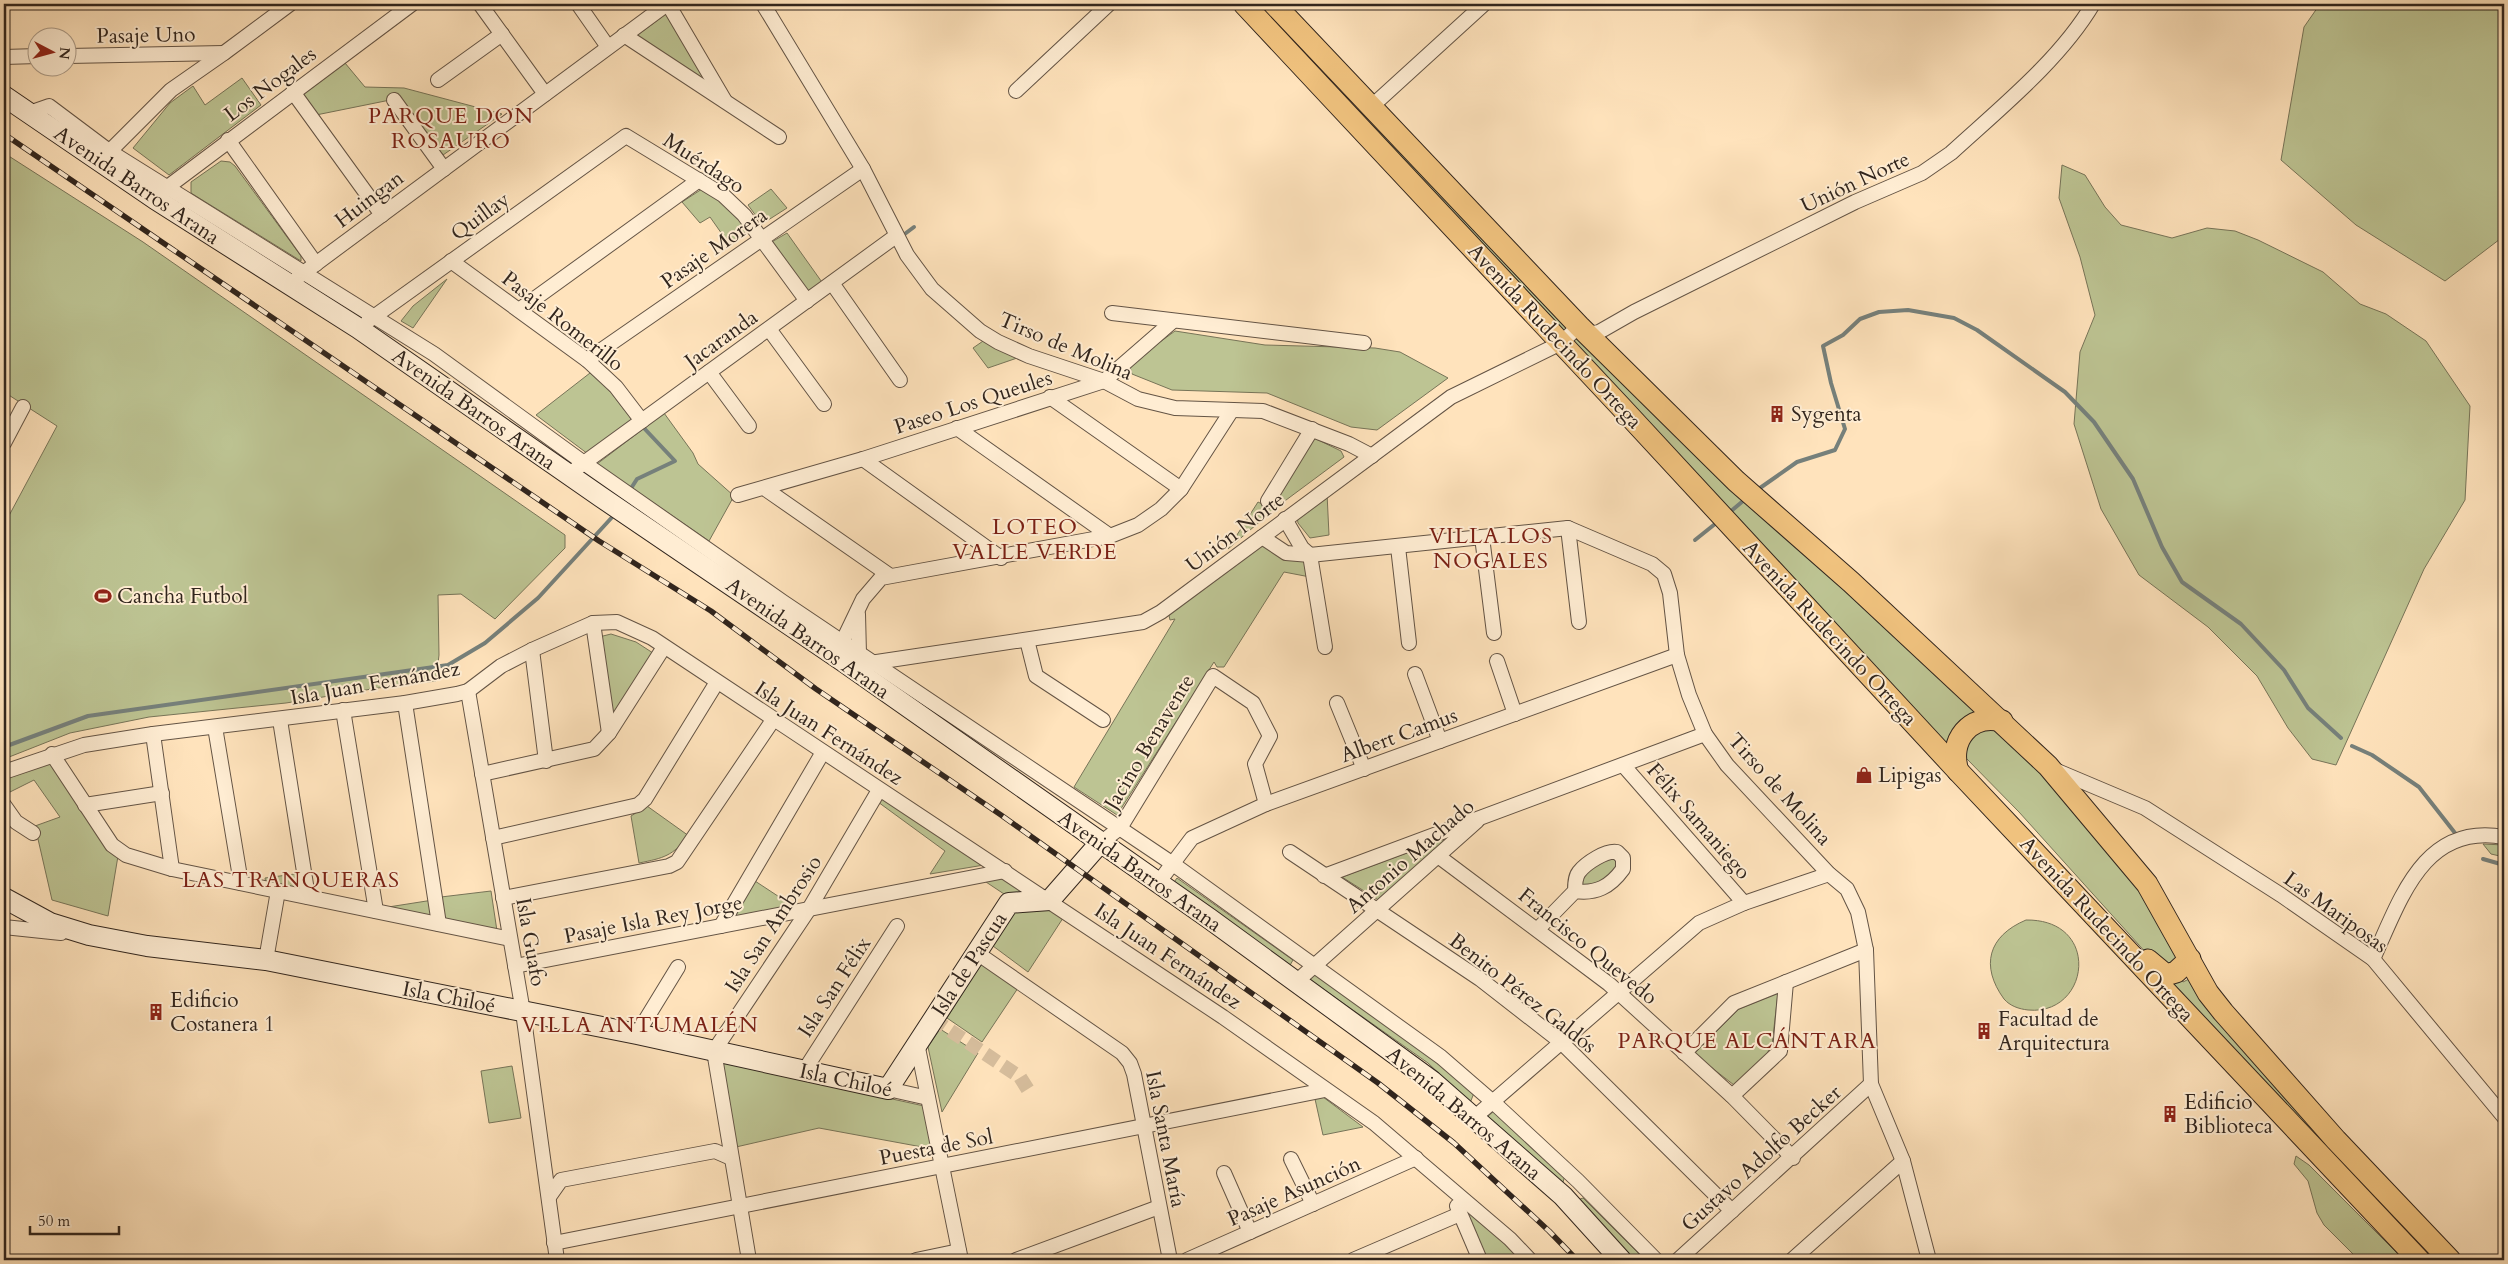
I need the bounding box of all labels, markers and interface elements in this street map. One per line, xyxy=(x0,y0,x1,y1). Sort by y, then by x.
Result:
street label: Pasaje Uno xyxy=(96,20,196,51)
north arrow xyxy=(28,28,78,78)
street label: Los Nogales xyxy=(218,40,322,129)
text: N xyxy=(54,46,75,60)
district label: PARQUE DON ROSAURO xyxy=(368,101,534,156)
street label: Avenida Barros Arana xyxy=(48,119,225,252)
street label: Muérdago xyxy=(657,126,750,201)
street label: Unión Norte xyxy=(1796,145,1914,220)
street label: Huingan xyxy=(329,164,410,235)
street label: Quillay xyxy=(445,185,516,248)
street label: Pasaje Morera xyxy=(655,201,773,296)
street label: Avenida Rudecindo Ortega xyxy=(1461,237,1648,435)
street label: Pasaje Romerillo xyxy=(496,265,630,378)
street label: Jacaranda xyxy=(676,303,764,378)
street label: Tirso de Molina xyxy=(994,305,1137,388)
street label: Avenida Barros Arana xyxy=(386,342,562,477)
street label: Paseo Los Queules xyxy=(891,363,1056,442)
place label: Sygenta xyxy=(1791,400,1862,429)
building icon: Sygenta xyxy=(1767,404,1787,424)
street label: Unión Norte xyxy=(1180,486,1291,579)
district label: LOTEO VALLE VERDE xyxy=(952,512,1118,567)
district label: VILLA LOS NOGALES xyxy=(1429,521,1553,576)
street label: Avenida Rudecindo Ortega xyxy=(1736,534,1923,732)
street label: Avenida Barros Arana xyxy=(720,571,896,706)
place label: Cancha Futbol xyxy=(117,582,248,611)
sports icon: Cancha Futbol xyxy=(93,586,113,606)
street label: Isla Juan Fernández xyxy=(288,654,463,713)
street label: Jacino Benavente xyxy=(1096,669,1201,818)
street label: Isla Juan Fernández xyxy=(749,674,909,793)
street label: Albert Camus xyxy=(1337,701,1462,770)
street label: Tirso de Molina xyxy=(1721,727,1838,852)
street label: Félix Samaniego xyxy=(1640,757,1757,886)
place label: Lipigas xyxy=(1878,761,1942,790)
shop icon: Lipigas xyxy=(1854,765,1874,785)
street label: Antonio Machado xyxy=(1340,793,1481,920)
street label: Avenida Barros Arana xyxy=(1052,804,1228,939)
street label: Avenida Rudecindo Ortega xyxy=(2013,830,2200,1028)
street label: Isla San Ambrosio xyxy=(718,850,829,999)
district label: LAS TRANQUERAS xyxy=(182,865,400,895)
street label: Las Mariposas xyxy=(2278,865,2394,960)
street label: Francisco Quevedo xyxy=(1512,881,1663,1012)
street label: Pasaje Isla Rey Jorge xyxy=(561,888,745,951)
street label: Isla Guafo xyxy=(508,896,553,989)
street label: Isla Juan Fernández xyxy=(1088,896,1248,1017)
street label: Isla de Pascua xyxy=(925,906,1014,1022)
street label: Benito Pérez Galdós xyxy=(1443,927,1603,1060)
street label: Isla San Félix xyxy=(791,931,878,1043)
street label: Isla Chiloé xyxy=(400,974,498,1021)
place label: Edificio Costanera 1 xyxy=(170,986,275,1039)
building icon: Edificio Costanera 1 xyxy=(146,1002,166,1022)
place label: Facultad de Arquitectura xyxy=(1998,1005,2110,1058)
district label: VILLA ANTUMALÉN xyxy=(521,1010,759,1040)
building icon: Facultad de Arquitectura xyxy=(1974,1021,1994,1041)
district label: PARQUE ALCÁNTARA xyxy=(1617,1026,1877,1056)
street label: Avenida Barros Arana xyxy=(1380,1040,1547,1187)
street label: Isla Chiloé xyxy=(797,1057,895,1104)
street label: Isla Santa María xyxy=(1138,1068,1193,1210)
street label: Gustavo Adolfo Becker xyxy=(1675,1078,1848,1238)
place label: Edificio Biblioteca xyxy=(2184,1088,2273,1141)
building icon: Edificio Biblioteca xyxy=(2160,1104,2180,1124)
street label: Puesta de Sol xyxy=(877,1122,996,1173)
street label: Pasaje Asunción xyxy=(1223,1149,1365,1234)
scale bar xyxy=(30,1204,119,1236)
text: 50 m xyxy=(38,1211,70,1231)

